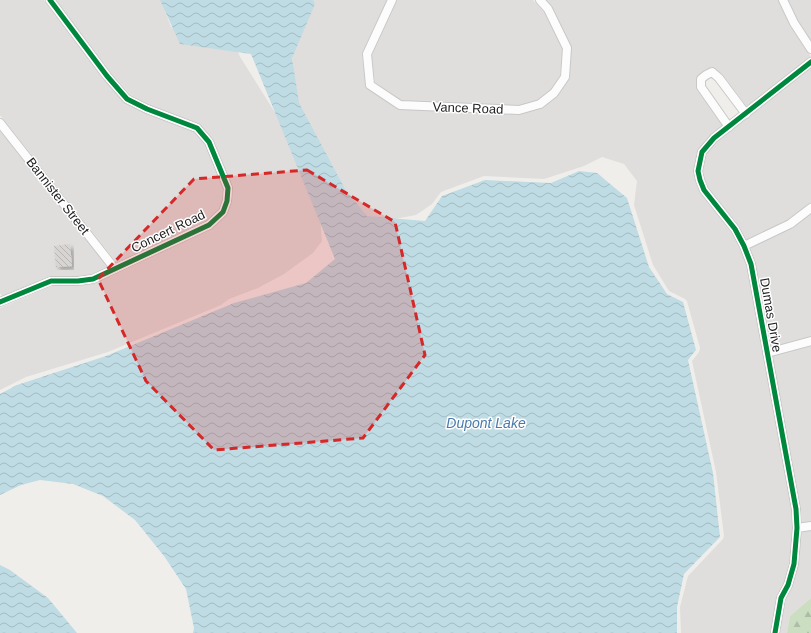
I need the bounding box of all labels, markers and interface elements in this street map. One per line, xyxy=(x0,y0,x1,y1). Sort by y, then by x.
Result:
street label: Vance Road xyxy=(432,99,504,117)
street label: Bannister Street xyxy=(23,155,93,238)
street label: Concert Road xyxy=(129,207,207,255)
street label: Dumas Drive xyxy=(757,277,785,353)
water label: Dupont Lake xyxy=(446,415,526,431)

